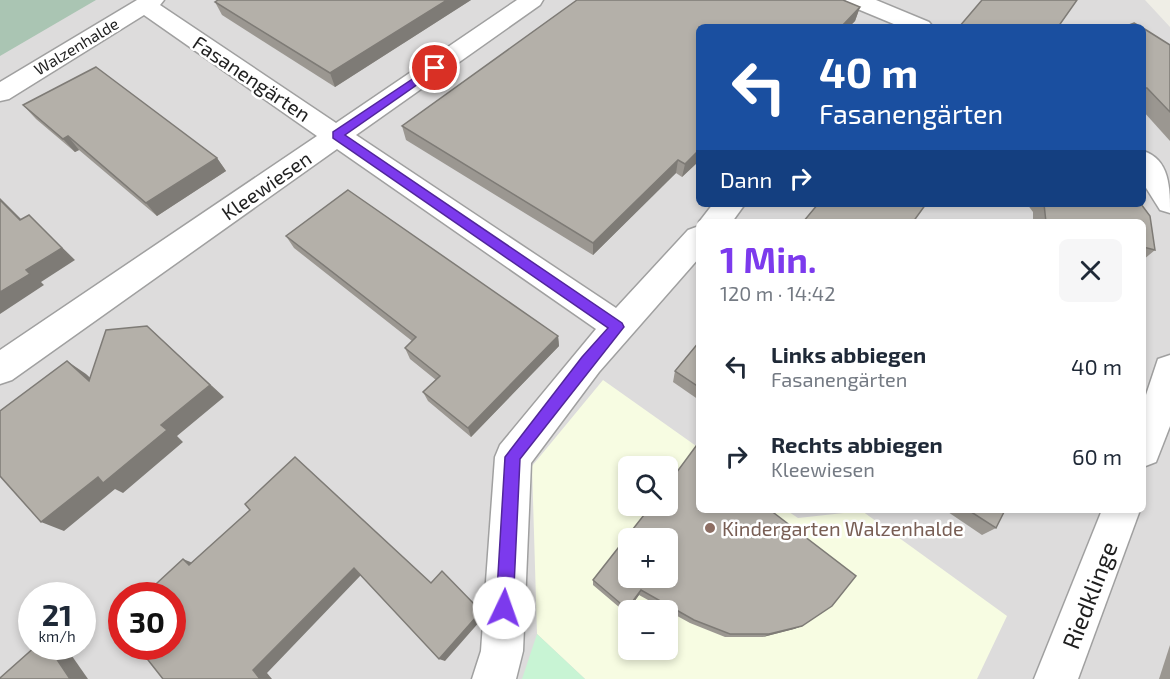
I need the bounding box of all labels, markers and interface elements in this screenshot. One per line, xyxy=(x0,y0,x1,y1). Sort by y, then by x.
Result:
street label: Walzenhalde xyxy=(30,13,122,79)
street label: Fasanengärten xyxy=(189,30,315,126)
pin xyxy=(409,42,460,93)
text: 40 m xyxy=(819,46,918,96)
icon: left xyxy=(720,48,798,126)
icon: arrive xyxy=(418,51,451,84)
text: Fasanengärten xyxy=(819,97,1003,129)
street label: Kleewiesen xyxy=(217,145,315,225)
icon: right xyxy=(784,162,817,195)
text: Dann xyxy=(720,166,772,192)
text: 1 Min. xyxy=(720,237,817,280)
button: close xyxy=(1059,239,1122,302)
text: 120 m · 14:42 xyxy=(720,281,835,305)
text: Links abbiegen xyxy=(771,341,926,367)
icon: left xyxy=(720,350,753,383)
text: 40 m xyxy=(1071,353,1122,379)
text: Fasanengärten xyxy=(771,367,907,391)
text: Rechts abbiegen xyxy=(771,431,943,457)
icon: right xyxy=(720,440,753,473)
text: 60 m xyxy=(1072,443,1122,469)
map controls xyxy=(618,456,678,660)
button: search xyxy=(618,456,678,516)
text: Kleewiesen xyxy=(771,457,875,481)
place label: Kindergarten Walzenhalde xyxy=(722,516,964,540)
marker: Kindergarten Walzenhalde xyxy=(703,521,717,535)
button: + xyxy=(618,528,678,588)
street label: Riedklinge xyxy=(1055,537,1123,653)
position arrow xyxy=(472,576,536,640)
speed limit sign: 30 xyxy=(108,582,186,660)
text: 21 xyxy=(42,596,72,632)
button: − xyxy=(618,600,678,660)
text: km/h xyxy=(38,627,76,645)

